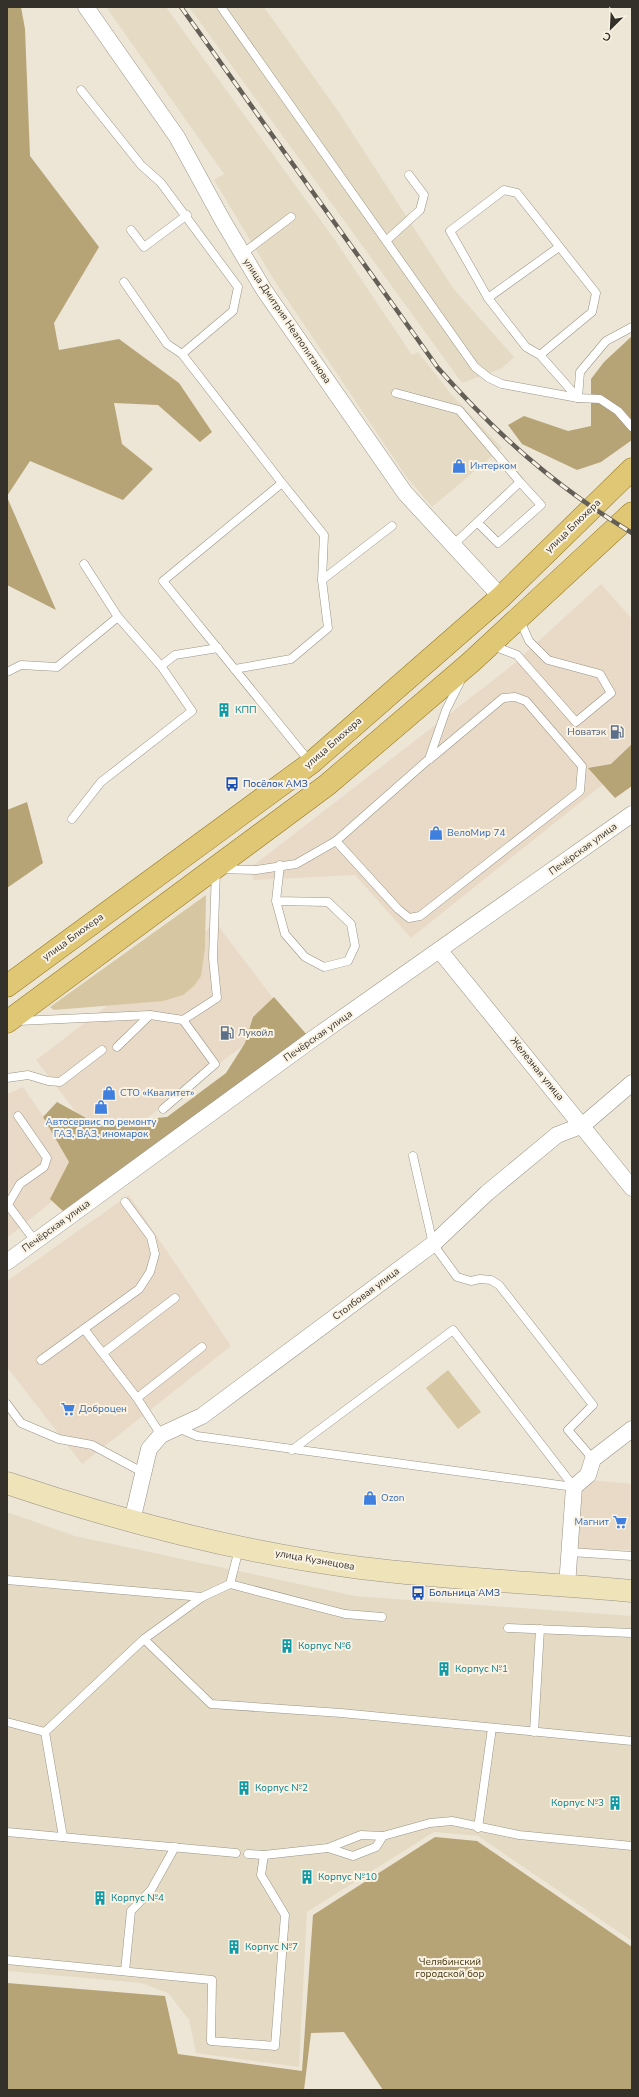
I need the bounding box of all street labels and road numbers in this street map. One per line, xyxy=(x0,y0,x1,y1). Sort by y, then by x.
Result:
street label: улица Дмитрия Неаполитанова xyxy=(240,256,334,386)
street label: улица Блюхера xyxy=(542,496,604,556)
street label: улица Блюхера xyxy=(301,714,365,772)
street label: Печёрская улица xyxy=(546,820,620,878)
street label: улица Блюхера xyxy=(40,910,106,964)
street label: Печёрская улица xyxy=(281,1007,355,1065)
street label: Железная улица xyxy=(507,1034,567,1104)
street label: Печёрская улица xyxy=(19,1197,93,1255)
street label: Столбовая улица xyxy=(330,1264,402,1324)
street label: улица Кузнецова xyxy=(274,1546,356,1574)

